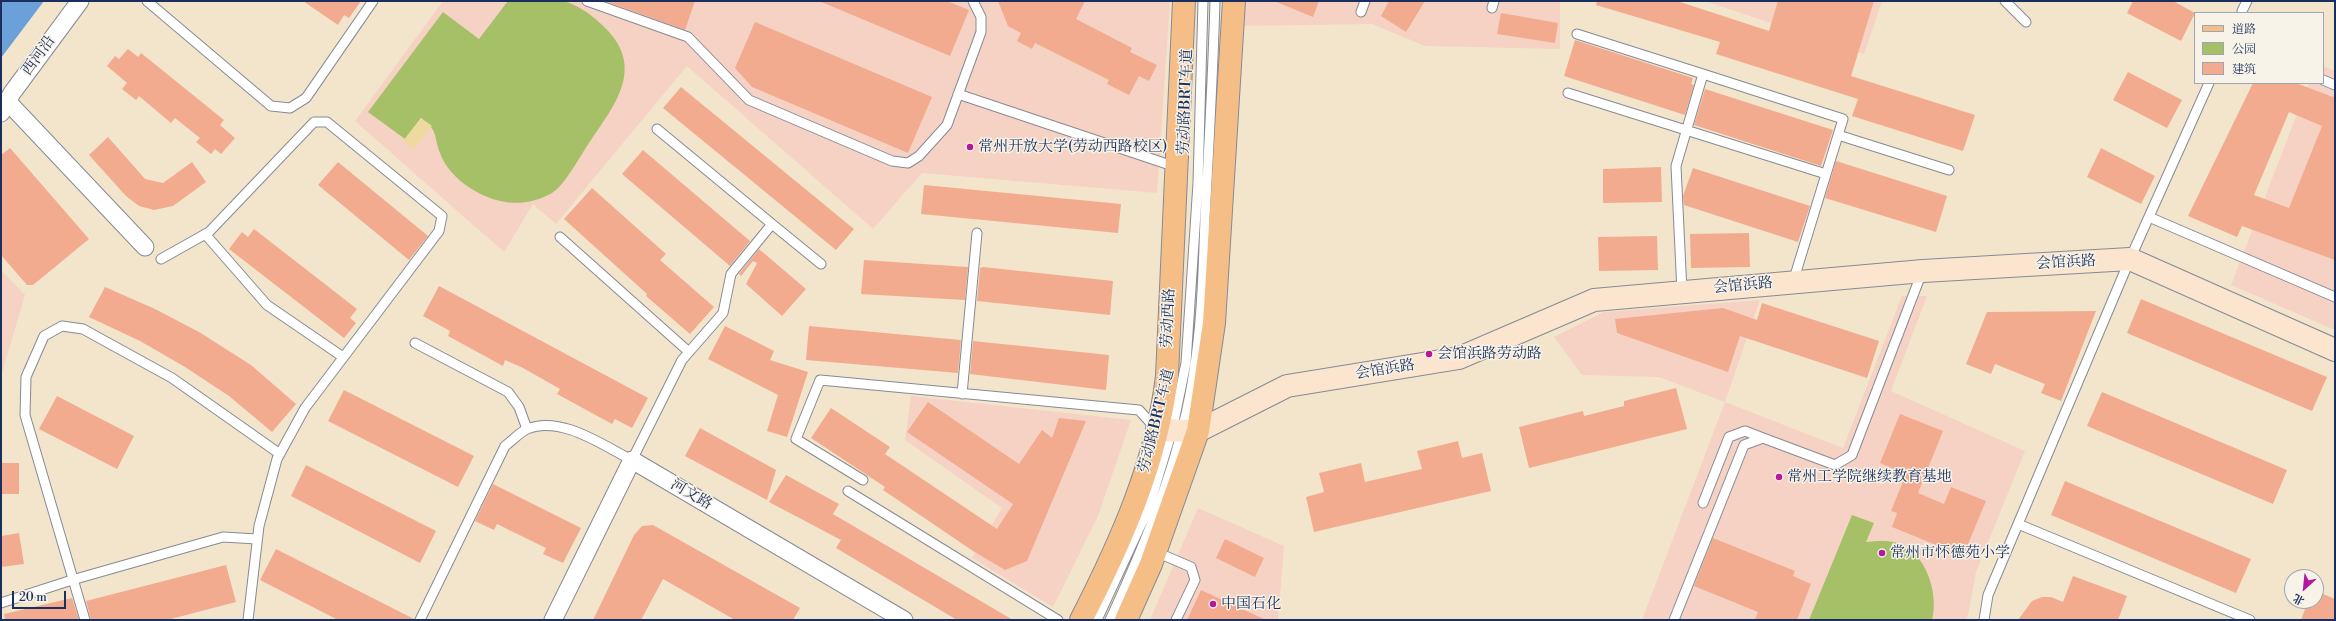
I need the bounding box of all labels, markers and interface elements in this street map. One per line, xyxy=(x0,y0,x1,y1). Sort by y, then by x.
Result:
legend xyxy=(2194,12,2324,84)
text: 道路 xyxy=(2232,22,2256,37)
street label: 西河沿 xyxy=(18,33,60,79)
text: 公园 xyxy=(2232,42,2256,57)
street label: 劳动路BRT车道 xyxy=(1175,48,1197,156)
text: 建筑 xyxy=(2232,62,2256,77)
place label: 常州开放大学(劳动西路校区) xyxy=(978,138,1167,156)
marker: 常州开放大学(劳动西路校区) xyxy=(965,142,975,152)
street label: 会馆浜路 xyxy=(2036,252,2096,274)
street label: 会馆浜路 xyxy=(1712,274,1774,298)
street label: 劳动西路 xyxy=(1158,288,1180,348)
place label: 会馆浜路劳动路 xyxy=(1437,345,1542,363)
marker: 会馆浜路劳动路 xyxy=(1424,349,1434,359)
street label: 会馆浜路 xyxy=(1354,356,1416,384)
street label: 劳动路BRT车道 xyxy=(1135,367,1179,475)
place label: 常州工学院继续教育基地 xyxy=(1787,468,1952,486)
marker: 常州工学院继续教育基地 xyxy=(1774,472,1784,482)
street label: 河文路 xyxy=(667,476,715,514)
place label: 常州市怀德苑小学 xyxy=(1890,544,2010,562)
marker: 常州市怀德苑小学 xyxy=(1877,548,1887,558)
north arrow xyxy=(2284,569,2324,609)
scale bar xyxy=(14,583,68,609)
text: 20 m xyxy=(19,590,47,605)
text: 北 xyxy=(2291,590,2307,608)
place label: 中国石化 xyxy=(1221,595,1281,613)
marker: 中国石化 xyxy=(1208,599,1218,609)

